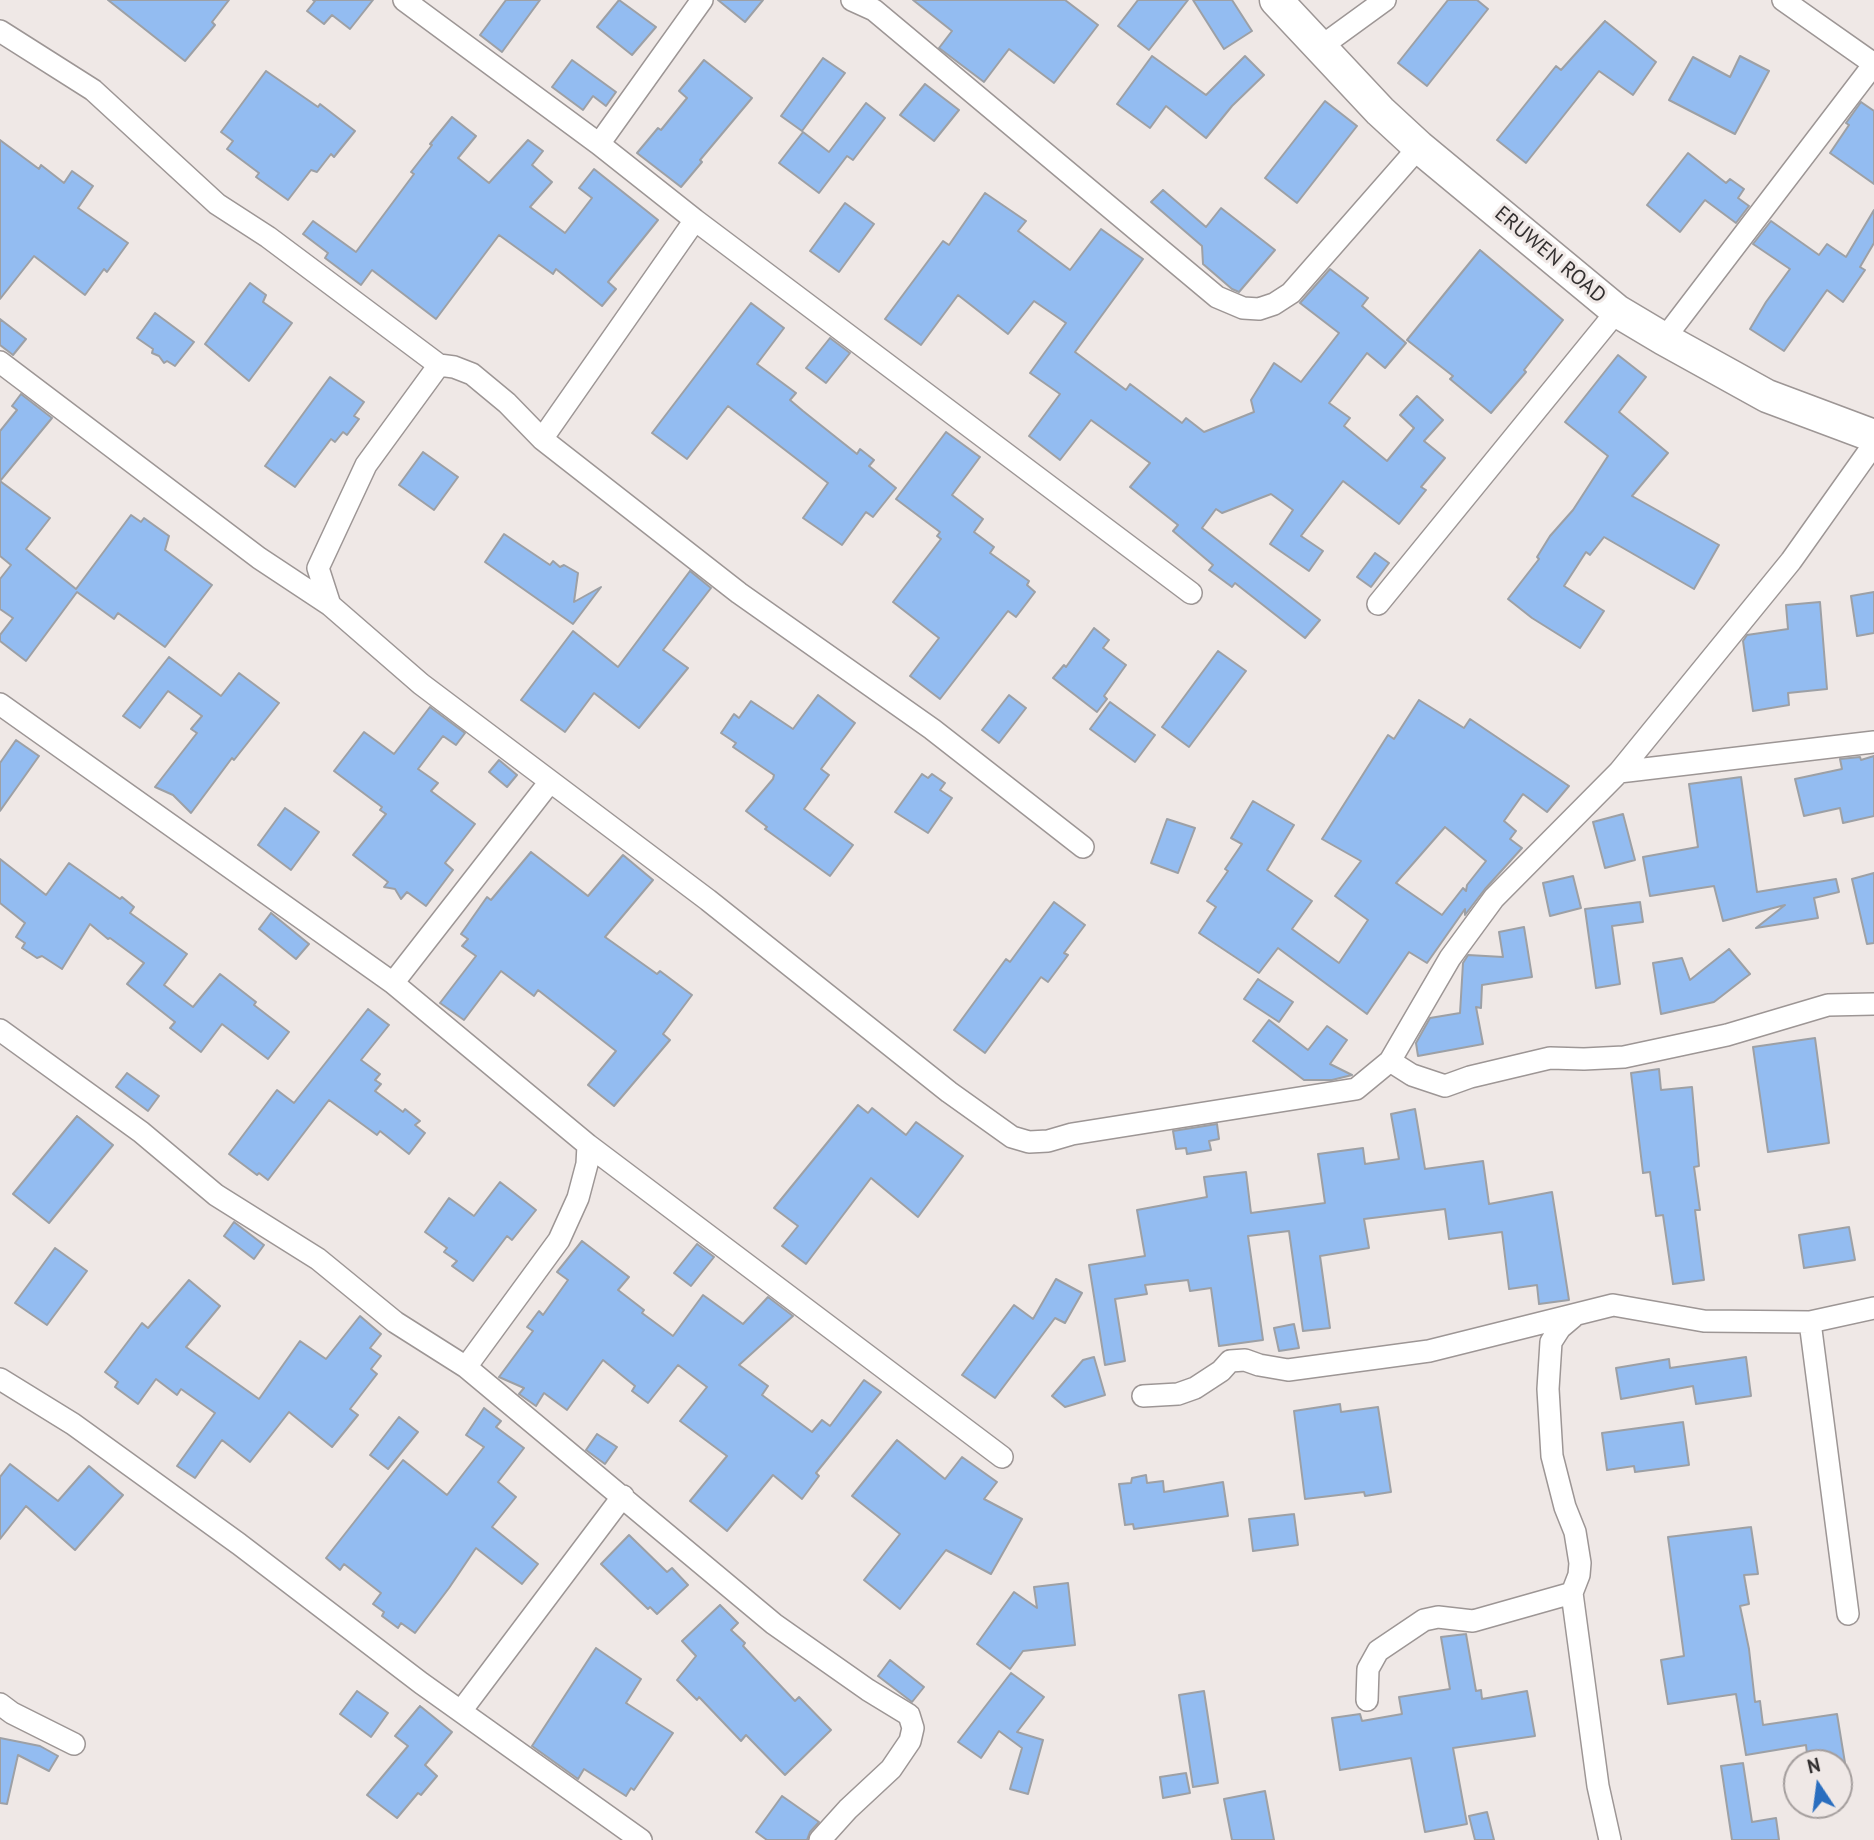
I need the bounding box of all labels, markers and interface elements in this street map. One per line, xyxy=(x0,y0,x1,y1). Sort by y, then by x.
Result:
street label: ERUWEN ROAD xyxy=(1489,201,1611,309)
north arrow xyxy=(1783,1749,1853,1819)
text: N xyxy=(1805,1752,1822,1779)

